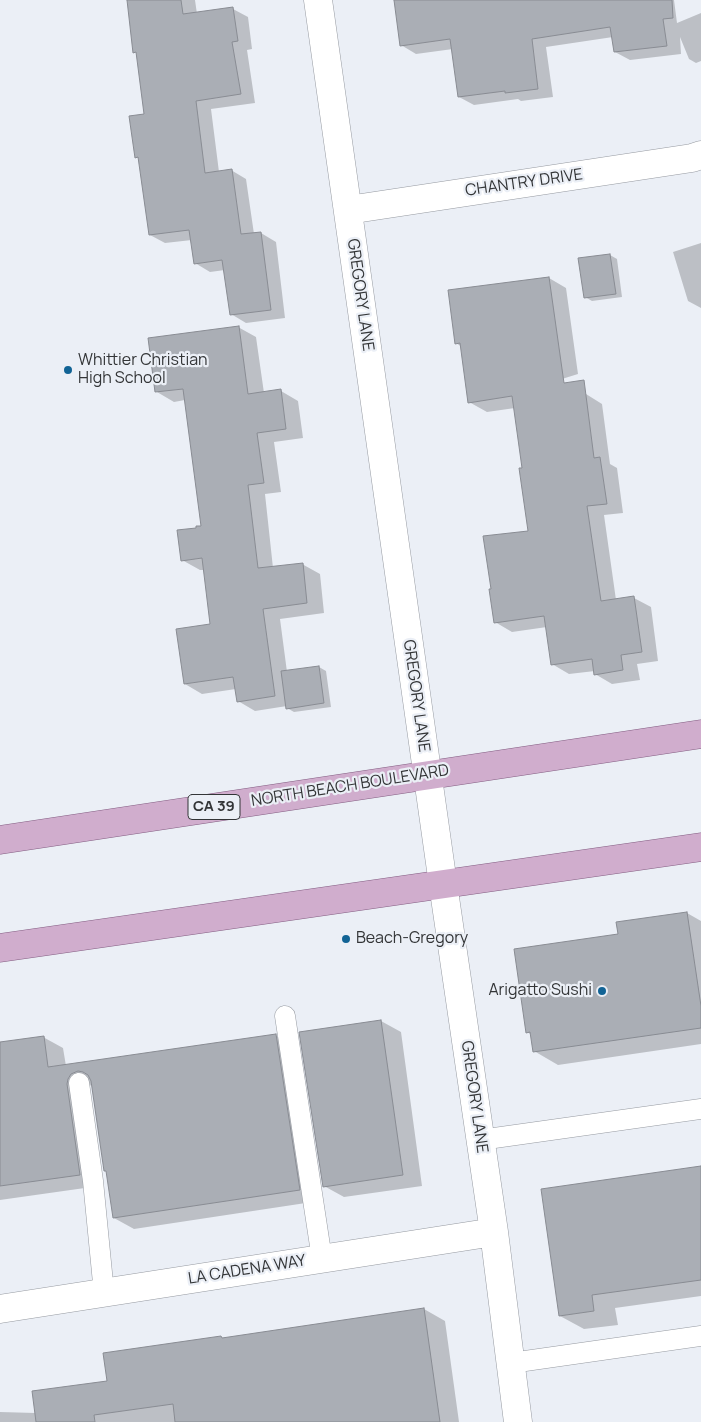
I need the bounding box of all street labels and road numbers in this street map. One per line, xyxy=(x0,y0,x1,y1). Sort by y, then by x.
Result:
street label: CHANTRY DRIVE xyxy=(464,165,584,201)
street label: GREGORY LANE xyxy=(343,238,377,352)
street label: GREGORY LANE xyxy=(399,639,433,753)
street label: NORTH BEACH BOULEVARD xyxy=(250,761,450,811)
road number: CA 39 xyxy=(188,794,240,820)
street label: GREGORY LANE xyxy=(457,1040,491,1154)
street label: LA CADENA WAY xyxy=(187,1251,307,1289)

